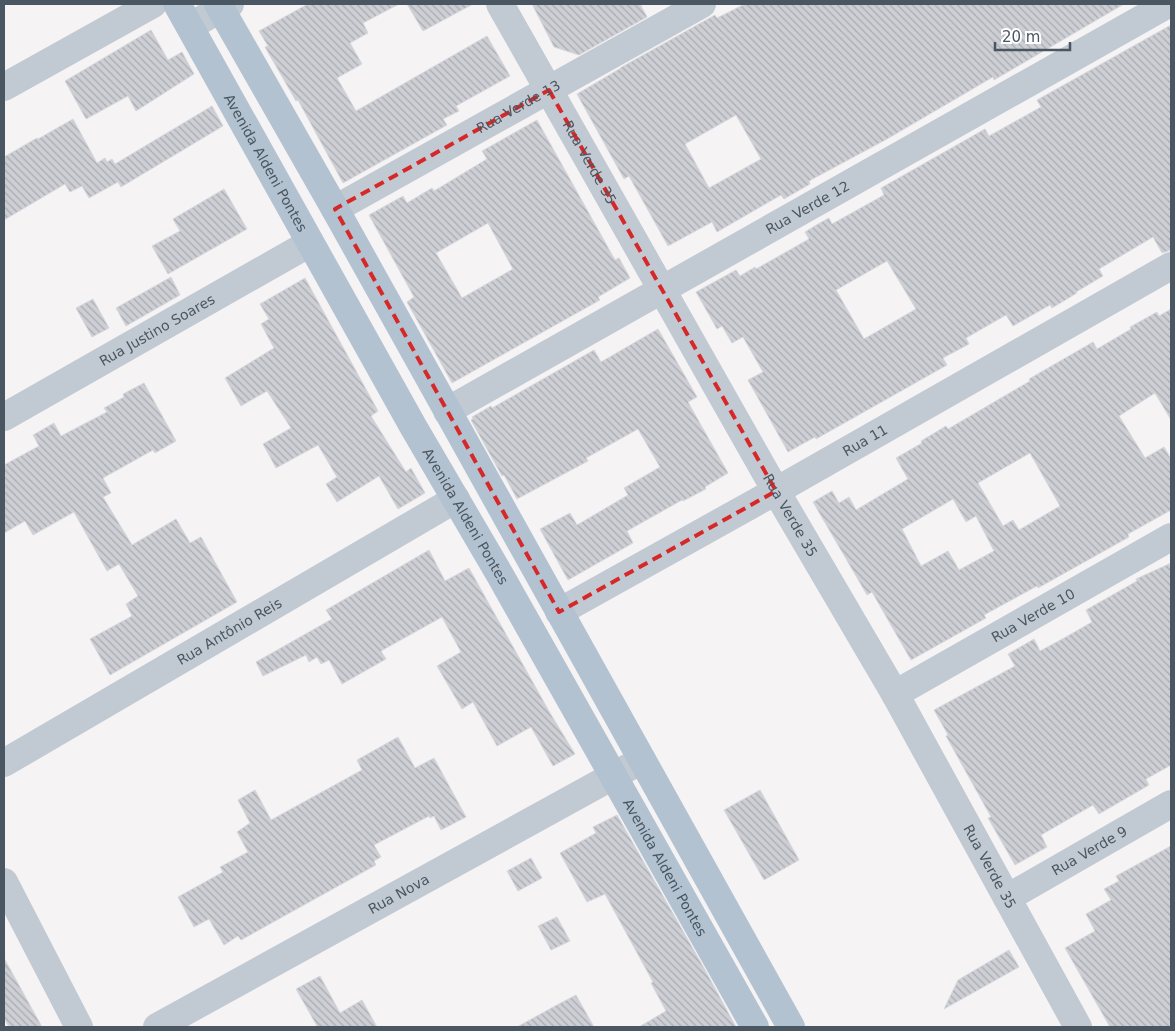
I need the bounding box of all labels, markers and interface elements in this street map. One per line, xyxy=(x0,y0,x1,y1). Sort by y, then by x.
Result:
scale bar xyxy=(995,20,1070,52)
text: 20 m xyxy=(1002,28,1040,46)
street label: Rua Verde 13 xyxy=(474,77,563,136)
street label: Avenida Aldeni Pontes xyxy=(221,91,311,235)
street label: Rua Verde 35 xyxy=(560,118,620,207)
street label: Rua Verde 12 xyxy=(763,178,852,237)
street label: Rua Justino Soares xyxy=(97,291,217,369)
street label: Rua 11 xyxy=(840,421,890,459)
street label: Avenida Aldeni Pontes xyxy=(419,445,512,587)
street label: Rua Verde 35 xyxy=(760,471,821,560)
street label: Rua Verde 10 xyxy=(989,585,1078,645)
street label: Rua Antônio Reis xyxy=(174,595,284,668)
street label: Avenida Aldeni Pontes xyxy=(620,796,710,939)
street label: Rua Verde 35 xyxy=(960,822,1019,911)
street label: Rua Verde 9 xyxy=(1049,823,1130,879)
street label: Rua Nova xyxy=(366,871,432,917)

